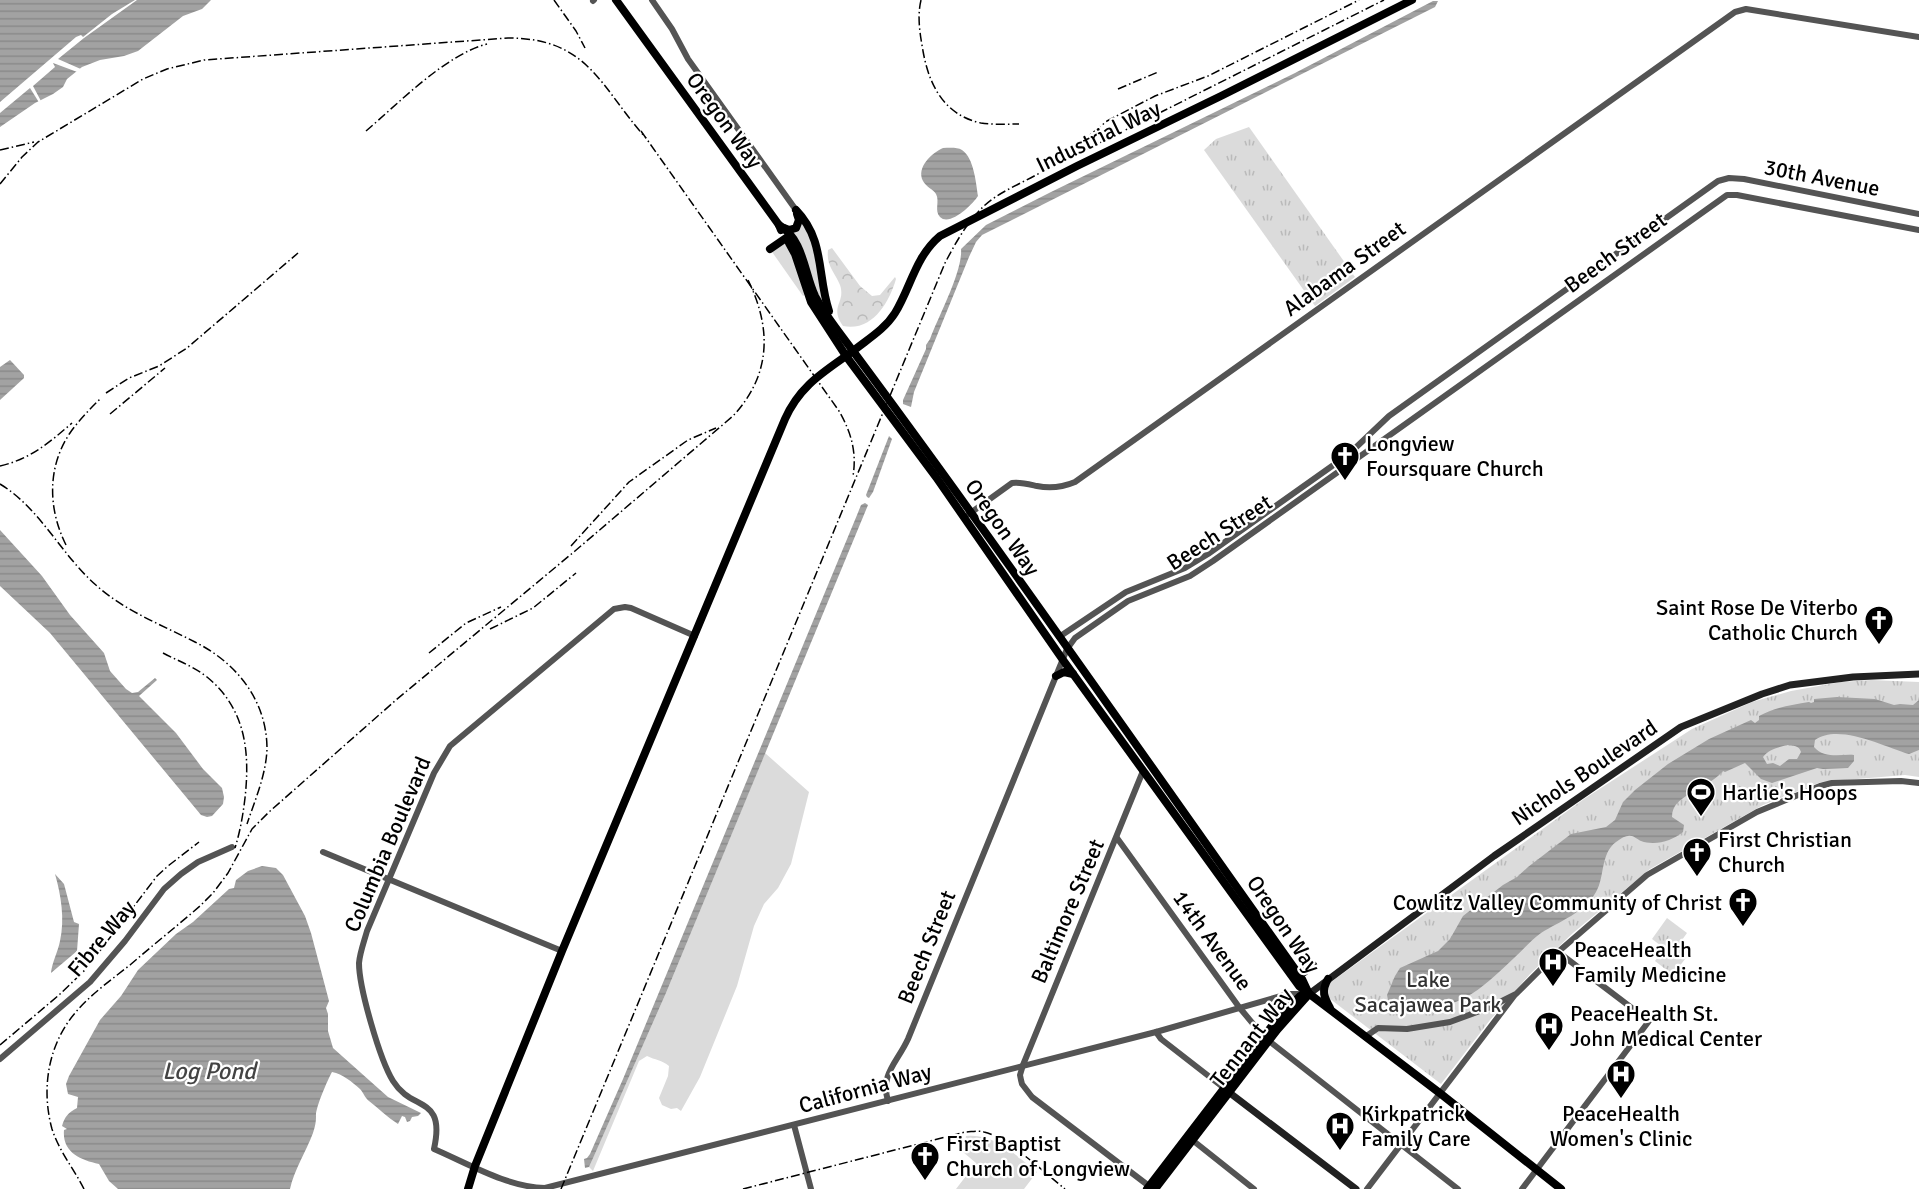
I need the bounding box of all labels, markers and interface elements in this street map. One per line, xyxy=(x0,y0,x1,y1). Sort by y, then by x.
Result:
street label: Oregon Way xyxy=(681,67,769,174)
street label: Industrial Way xyxy=(1031,94,1166,178)
street label: 30th Avenue xyxy=(1762,153,1882,202)
street label: Beech Street xyxy=(1559,206,1672,299)
street label: Alabama Street xyxy=(1278,215,1411,322)
place label: Longview Foursquare Church xyxy=(1366,430,1544,482)
church icon: Longview Foursquare Church xyxy=(1329,440,1361,482)
street label: Oregon Way xyxy=(959,474,1046,582)
street label: Beech Street xyxy=(1162,488,1277,576)
place label: Saint Rose De Viterbo Catholic Church xyxy=(1656,594,1858,646)
church icon: Saint Rose De Viterbo Catholic Church xyxy=(1863,604,1895,646)
street label: Nichols Boulevard xyxy=(1506,714,1662,831)
street label: Columbia Boulevard xyxy=(338,752,437,936)
sports icon: Harlie's Hoops xyxy=(1685,776,1717,818)
place label: Harlie's Hoops xyxy=(1722,779,1857,806)
place label: First Christian Church xyxy=(1718,826,1852,878)
street label: Baltimore Street xyxy=(1025,835,1110,987)
church icon: First Christian Church xyxy=(1681,836,1713,878)
street label: Oregon Way xyxy=(1241,870,1327,979)
street label: 14th Avenue xyxy=(1167,885,1258,996)
street label: Beech Street xyxy=(891,886,962,1008)
church icon: Cowlitz Valley Community of Christ xyxy=(1727,886,1759,928)
place label: Cowlitz Valley Community of Christ xyxy=(1393,889,1722,916)
street label: Fibre Way xyxy=(62,894,142,982)
place label: PeaceHealth Family Medicine xyxy=(1574,936,1727,988)
hospital icon: PeaceHealth Family Medicine xyxy=(1537,946,1569,988)
park label: Lake Sacajawea Park xyxy=(1355,966,1501,1018)
street label: Tennant Way xyxy=(1204,982,1299,1092)
place label: PeaceHealth St. John Medical Center xyxy=(1570,1000,1762,1052)
hospital icon: PeaceHealth St. John Medical Center xyxy=(1533,1010,1565,1052)
water label: Log Pond xyxy=(162,1056,259,1086)
street label: California Way xyxy=(796,1058,935,1119)
hospital icon: PeaceHealth Women's Clinic xyxy=(1605,1058,1637,1100)
place label: Kirkpatrick Family Care xyxy=(1361,1100,1471,1152)
place label: PeaceHealth Women's Clinic xyxy=(1550,1100,1692,1152)
hospital icon: Kirkpatrick Family Care xyxy=(1324,1110,1356,1152)
place label: First Baptist Church of Longview xyxy=(946,1130,1130,1182)
church icon: First Baptist Church of Longview xyxy=(909,1140,941,1182)

